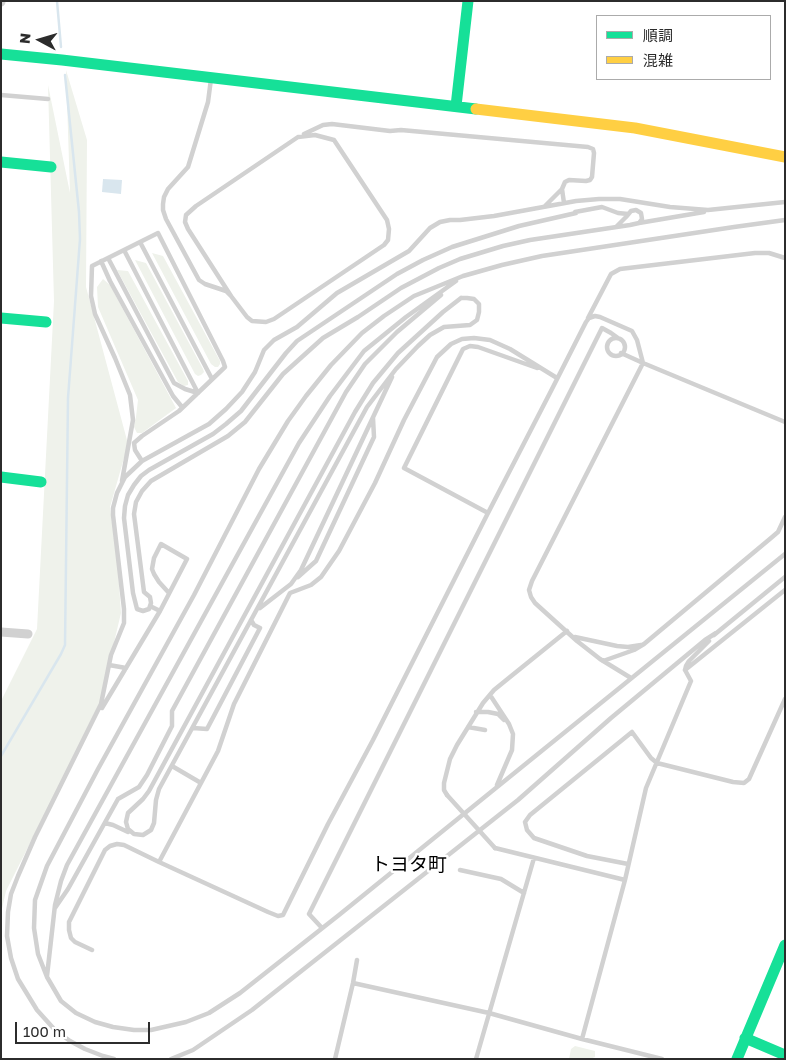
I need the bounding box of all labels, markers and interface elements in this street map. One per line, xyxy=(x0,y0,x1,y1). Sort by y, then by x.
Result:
north arrow xyxy=(15,15,65,65)
legend xyxy=(596,15,771,80)
text: 順調 xyxy=(643,26,673,44)
text: N xyxy=(16,32,34,45)
text: 混雑 xyxy=(643,51,673,69)
district label: トヨタ町 xyxy=(371,854,447,876)
scale bar xyxy=(18,1012,152,1044)
text: 100 m xyxy=(23,1022,66,1040)

